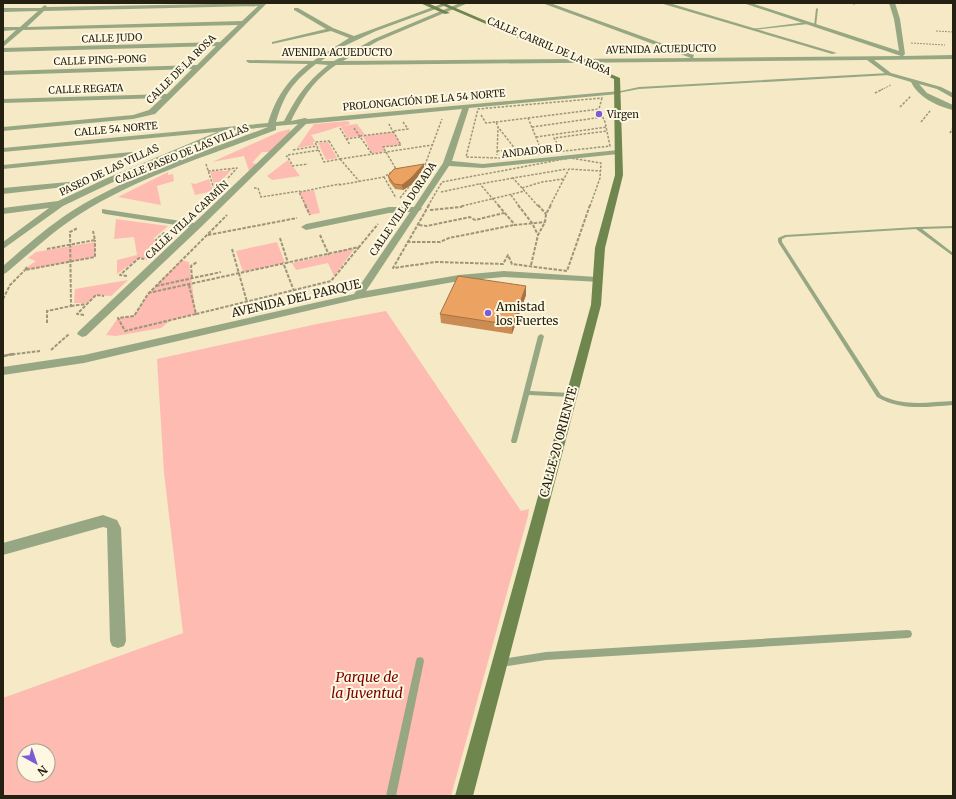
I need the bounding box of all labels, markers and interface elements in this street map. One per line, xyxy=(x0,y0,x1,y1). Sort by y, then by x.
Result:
street label: CALLE CARRIL DE LA ROSA xyxy=(485,14,614,78)
street label: CALLE JUDO xyxy=(81,30,143,46)
street label: CALLE DE LA ROSA xyxy=(143,31,219,107)
street label: AVENIDA ACUEDUCTO xyxy=(605,42,716,56)
street label: AVENIDA ACUEDUCTO xyxy=(281,46,392,59)
street label: CALLE PING-PONG xyxy=(53,52,147,68)
street label: CALLE REGATA xyxy=(48,81,125,97)
street label: PROLONGACIÓN DE LA 54 NORTE xyxy=(342,85,507,114)
place label: Virgen xyxy=(606,108,639,121)
marker: Virgen xyxy=(594,109,604,119)
street label: CALLE 54 NORTE xyxy=(74,119,159,139)
street label: CALLE PASEO DE LAS VILLAS xyxy=(113,121,251,187)
street label: PASEO DE LAS VILLAS xyxy=(57,141,161,199)
street label: ANDADOR D xyxy=(500,141,563,161)
street label: CALLE VILLA DORADA xyxy=(367,159,440,258)
street label: CALLE VILLA CARMÍN xyxy=(142,177,232,262)
street label: AVENIDA DEL PARQUE xyxy=(229,276,362,320)
place label: Amistad los Fuertes xyxy=(495,299,559,328)
marker: Amistad los Fuertes xyxy=(483,308,493,318)
street label: CALLE 20 ORIENTE xyxy=(536,385,580,499)
park label: Parque de la Juventud xyxy=(331,668,403,702)
north arrow xyxy=(16,743,56,783)
text: N xyxy=(34,763,50,779)

